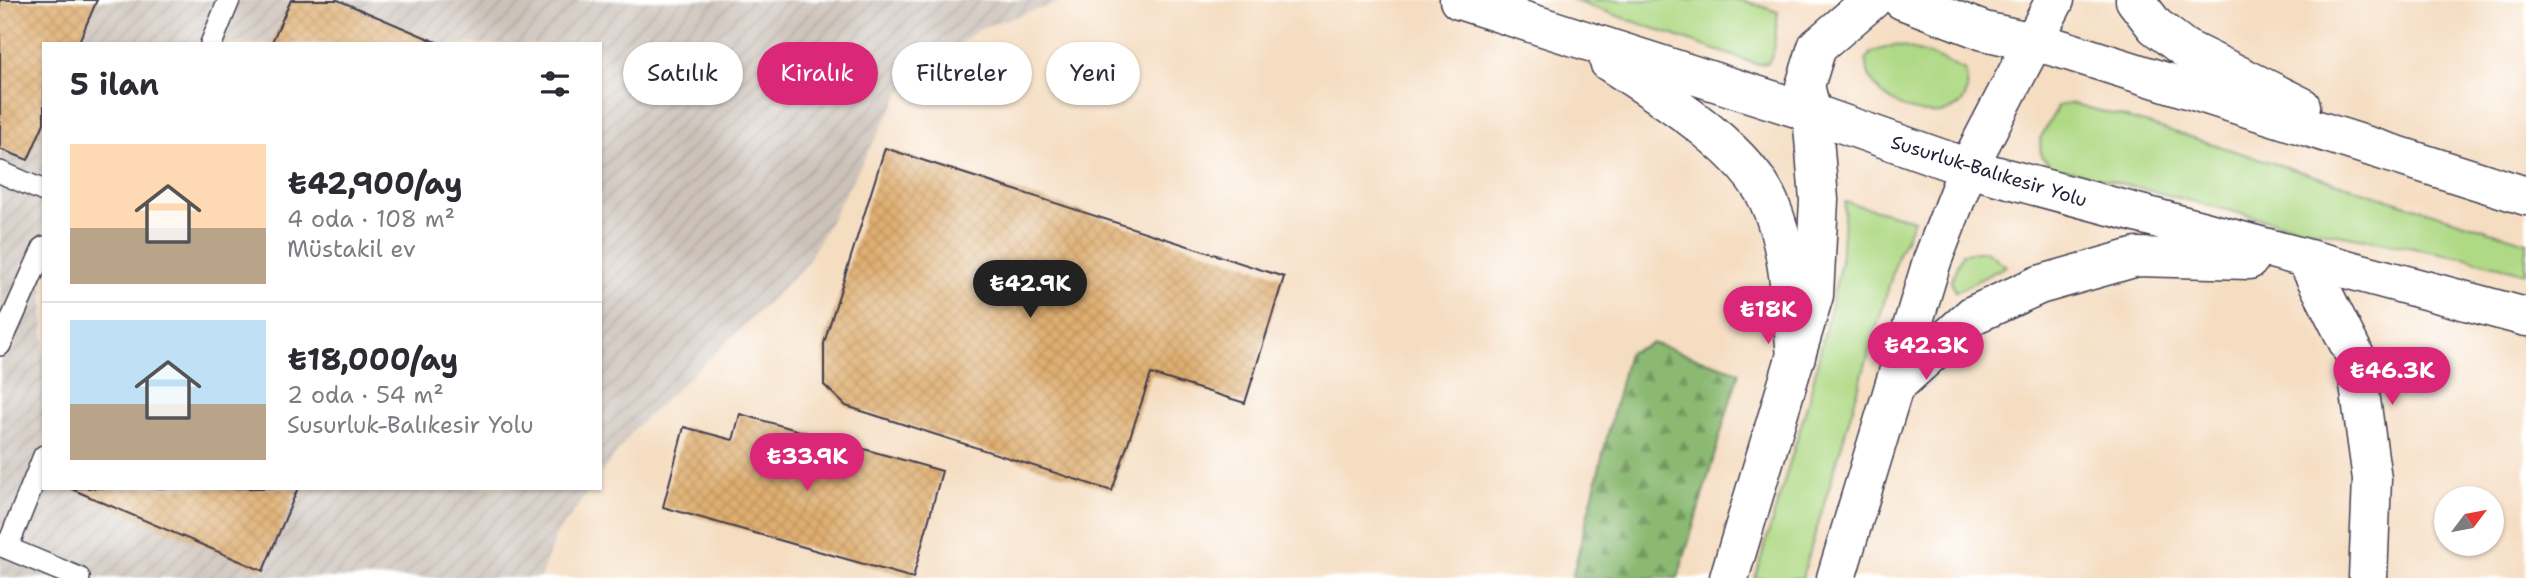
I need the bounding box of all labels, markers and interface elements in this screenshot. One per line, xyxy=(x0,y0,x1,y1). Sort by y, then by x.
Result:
chip: Satılık xyxy=(623,42,743,105)
chip: Kiralık xyxy=(757,42,878,105)
chip: Filtreler xyxy=(892,42,1032,105)
chip: Yeni xyxy=(1046,42,1140,105)
text: 5 ilan xyxy=(70,64,159,105)
icon: filters xyxy=(536,65,574,103)
street label: Susurluk-Balıkesir Yolu xyxy=(1888,129,2090,213)
text: ₺42,900/ay xyxy=(287,163,463,204)
icon: home xyxy=(126,172,210,256)
text: 4 oda · 108 m² xyxy=(287,204,455,234)
text: Müstakil ev xyxy=(287,234,416,264)
pin: ₺42.9K xyxy=(973,260,1087,320)
text: ₺42.9K xyxy=(989,268,1071,298)
pin: ₺18K xyxy=(1727,286,1809,346)
text: ₺18K xyxy=(1739,294,1797,324)
pin: ₺42.3K xyxy=(1869,322,1983,382)
text: ₺42.3K xyxy=(1884,330,1968,360)
text: ₺18,000/ay xyxy=(287,339,458,380)
icon: home xyxy=(126,348,210,432)
pin: ₺46.3K xyxy=(2335,348,2449,407)
text: ₺46.3K xyxy=(2349,355,2435,385)
text: 2 oda · 54 m² xyxy=(287,380,444,410)
text: Susurluk-Balıkesir Yolu xyxy=(287,410,534,440)
pin: ₺33.9K xyxy=(750,434,864,493)
text: ₺33.9K xyxy=(766,441,848,471)
north arrow xyxy=(2434,486,2504,556)
map controls xyxy=(2434,486,2504,556)

